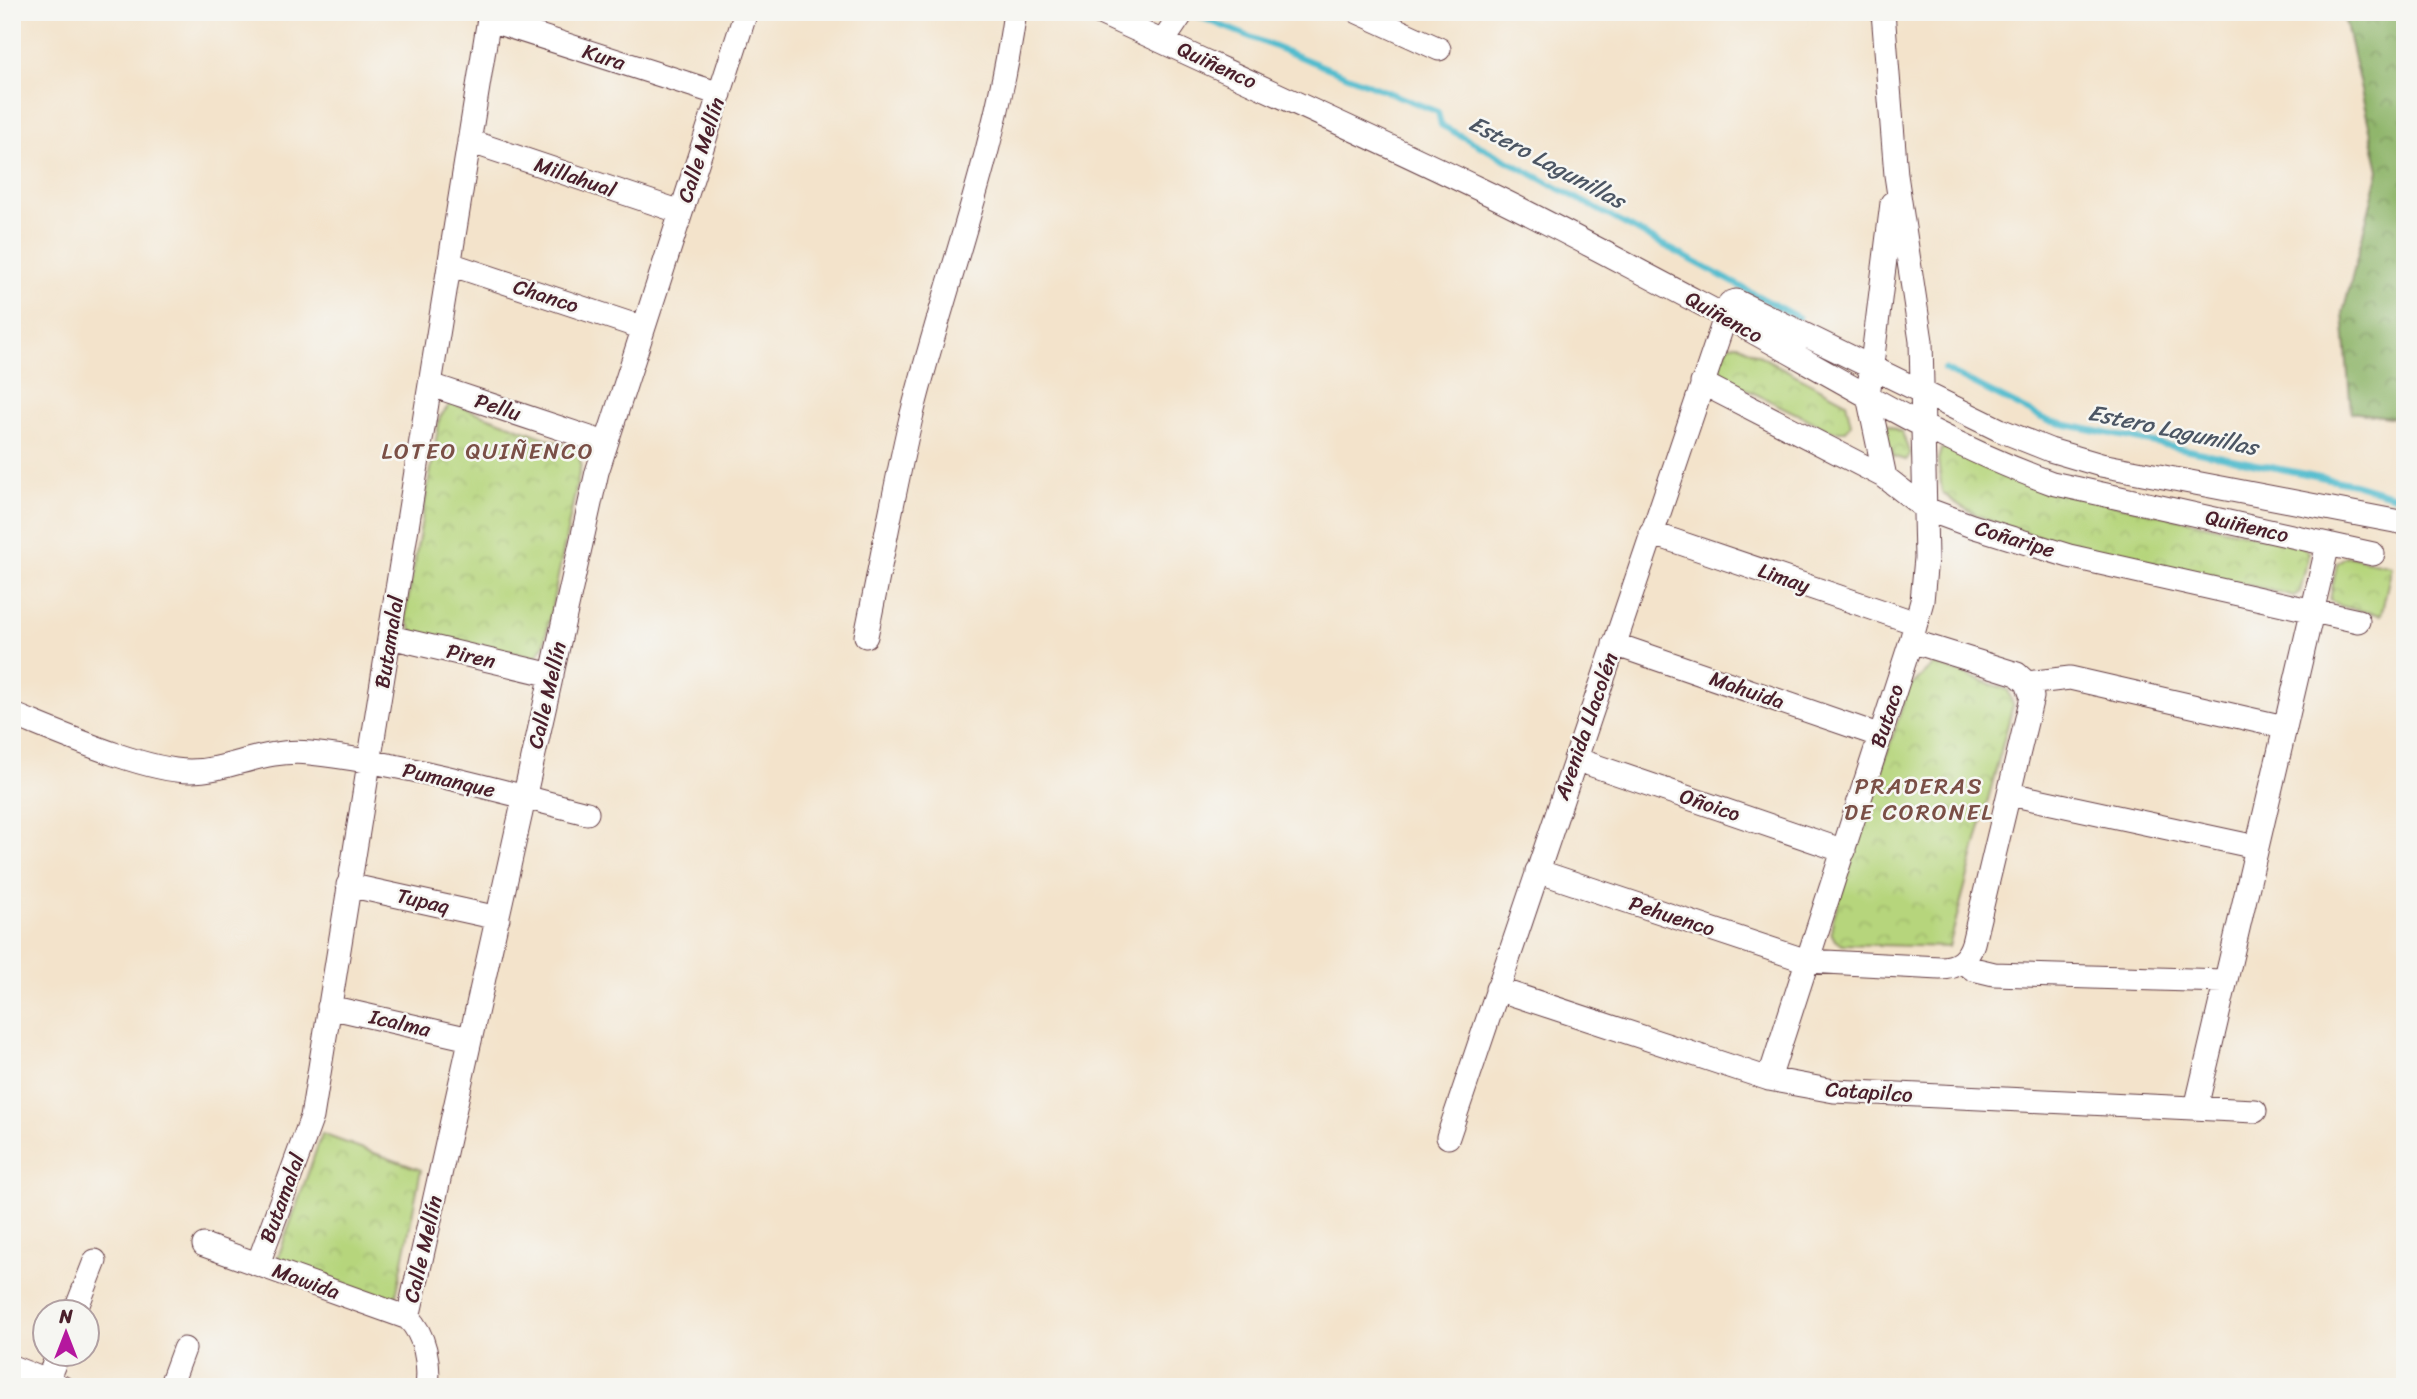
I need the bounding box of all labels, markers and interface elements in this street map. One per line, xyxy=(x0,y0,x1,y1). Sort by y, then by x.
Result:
street label: Quiñenco xyxy=(1171,30,1264,100)
street label: Kura xyxy=(578,32,631,82)
street label: Calle Mellín xyxy=(666,92,736,208)
water label: Estero Lagunillas xyxy=(1461,103,1635,222)
street label: Millahual xyxy=(529,145,622,209)
street label: Chanco xyxy=(508,268,584,325)
street label: Quiñenco xyxy=(1678,280,1770,354)
street label: Pellu xyxy=(470,382,527,433)
water label: Estero Lagunillas xyxy=(2084,392,2264,468)
district label: LOTEO QUIÑENCO xyxy=(381,431,595,472)
street label: Quiñenco xyxy=(2202,498,2293,554)
street label: Coñaripe xyxy=(1970,509,2060,569)
street label: Limay xyxy=(1753,551,1815,605)
street label: Butamalal xyxy=(363,592,415,691)
street label: Piren xyxy=(443,632,499,680)
street label: Calle Mellín xyxy=(516,638,578,752)
street label: Avenida Llacolén xyxy=(1543,647,1629,806)
street label: Mahuida xyxy=(1704,659,1790,721)
street label: Butaco xyxy=(1859,679,1915,753)
street label: Pumanque xyxy=(399,751,499,809)
district label: PRADERAS DE CORONEL xyxy=(1844,766,1994,833)
street label: Oñoico xyxy=(1674,777,1746,833)
street label: Tupaq xyxy=(393,877,454,926)
street label: Pehuenco xyxy=(1624,884,1720,948)
street label: Icalma xyxy=(365,997,435,1049)
street label: Catapilco xyxy=(1824,1070,1914,1114)
street label: Butamalal xyxy=(248,1147,316,1248)
street label: Calle Mellín xyxy=(392,1192,454,1306)
street label: Mawida xyxy=(267,1251,346,1311)
north arrow xyxy=(32,1298,102,1368)
text: N xyxy=(58,1300,73,1333)

